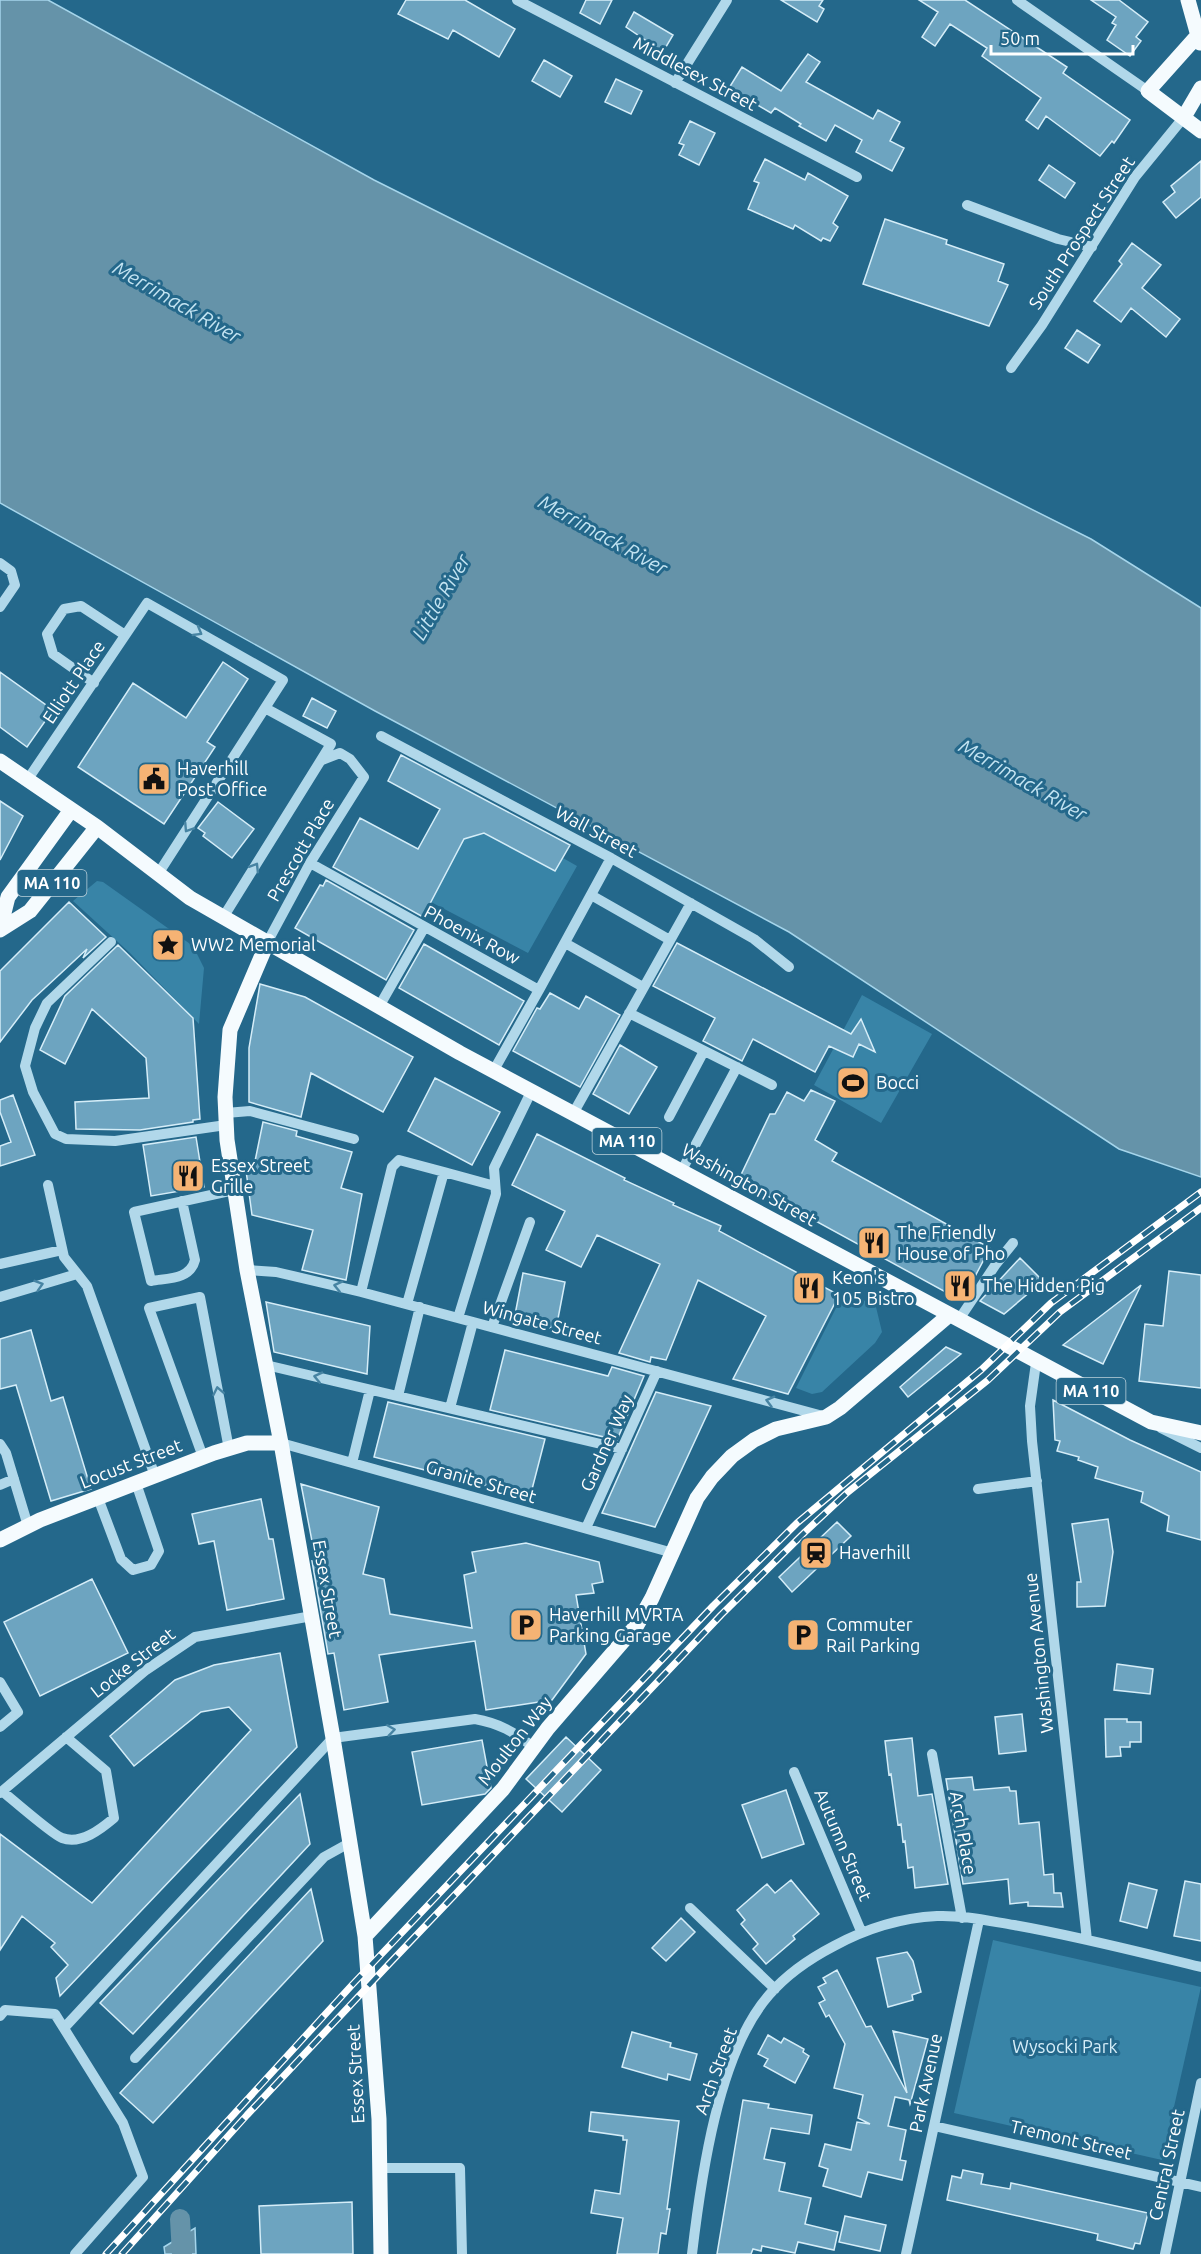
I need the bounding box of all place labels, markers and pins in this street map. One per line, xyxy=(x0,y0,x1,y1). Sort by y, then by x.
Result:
place label: Haverhill Post Office xyxy=(177,758,267,799)
public building icon: Haverhill Post Office xyxy=(136,761,172,797)
place icon: WW2 Memorial xyxy=(150,927,186,963)
place label: WW2 Memorial xyxy=(191,934,316,954)
sports icon: Bocci xyxy=(835,1065,871,1101)
place label: Bocci xyxy=(876,1072,919,1092)
place label: Essex Street Grille xyxy=(211,1155,310,1196)
restaurant icon: Essex Street Grille xyxy=(170,1158,206,1194)
place label: The Friendly House of Pho xyxy=(897,1222,1005,1263)
restaurant icon: The Friendly House of Pho xyxy=(856,1225,892,1261)
place label: Keon's 105 Bistro xyxy=(832,1267,915,1308)
restaurant icon: The Hidden Pig xyxy=(942,1268,978,1304)
restaurant icon: Keon's 105 Bistro xyxy=(791,1270,827,1306)
place label: The Hidden Pig xyxy=(983,1275,1105,1295)
station icon: Haverhill xyxy=(798,1535,834,1571)
place label: Haverhill xyxy=(839,1542,911,1562)
place label: Haverhill MVRTA Parking Garage xyxy=(549,1604,684,1645)
parking icon: Haverhill MVRTA Parking Garage xyxy=(508,1607,544,1643)
place label: Commuter Rail Parking xyxy=(826,1614,920,1655)
parking icon: Commuter Rail Parking xyxy=(785,1617,821,1653)

